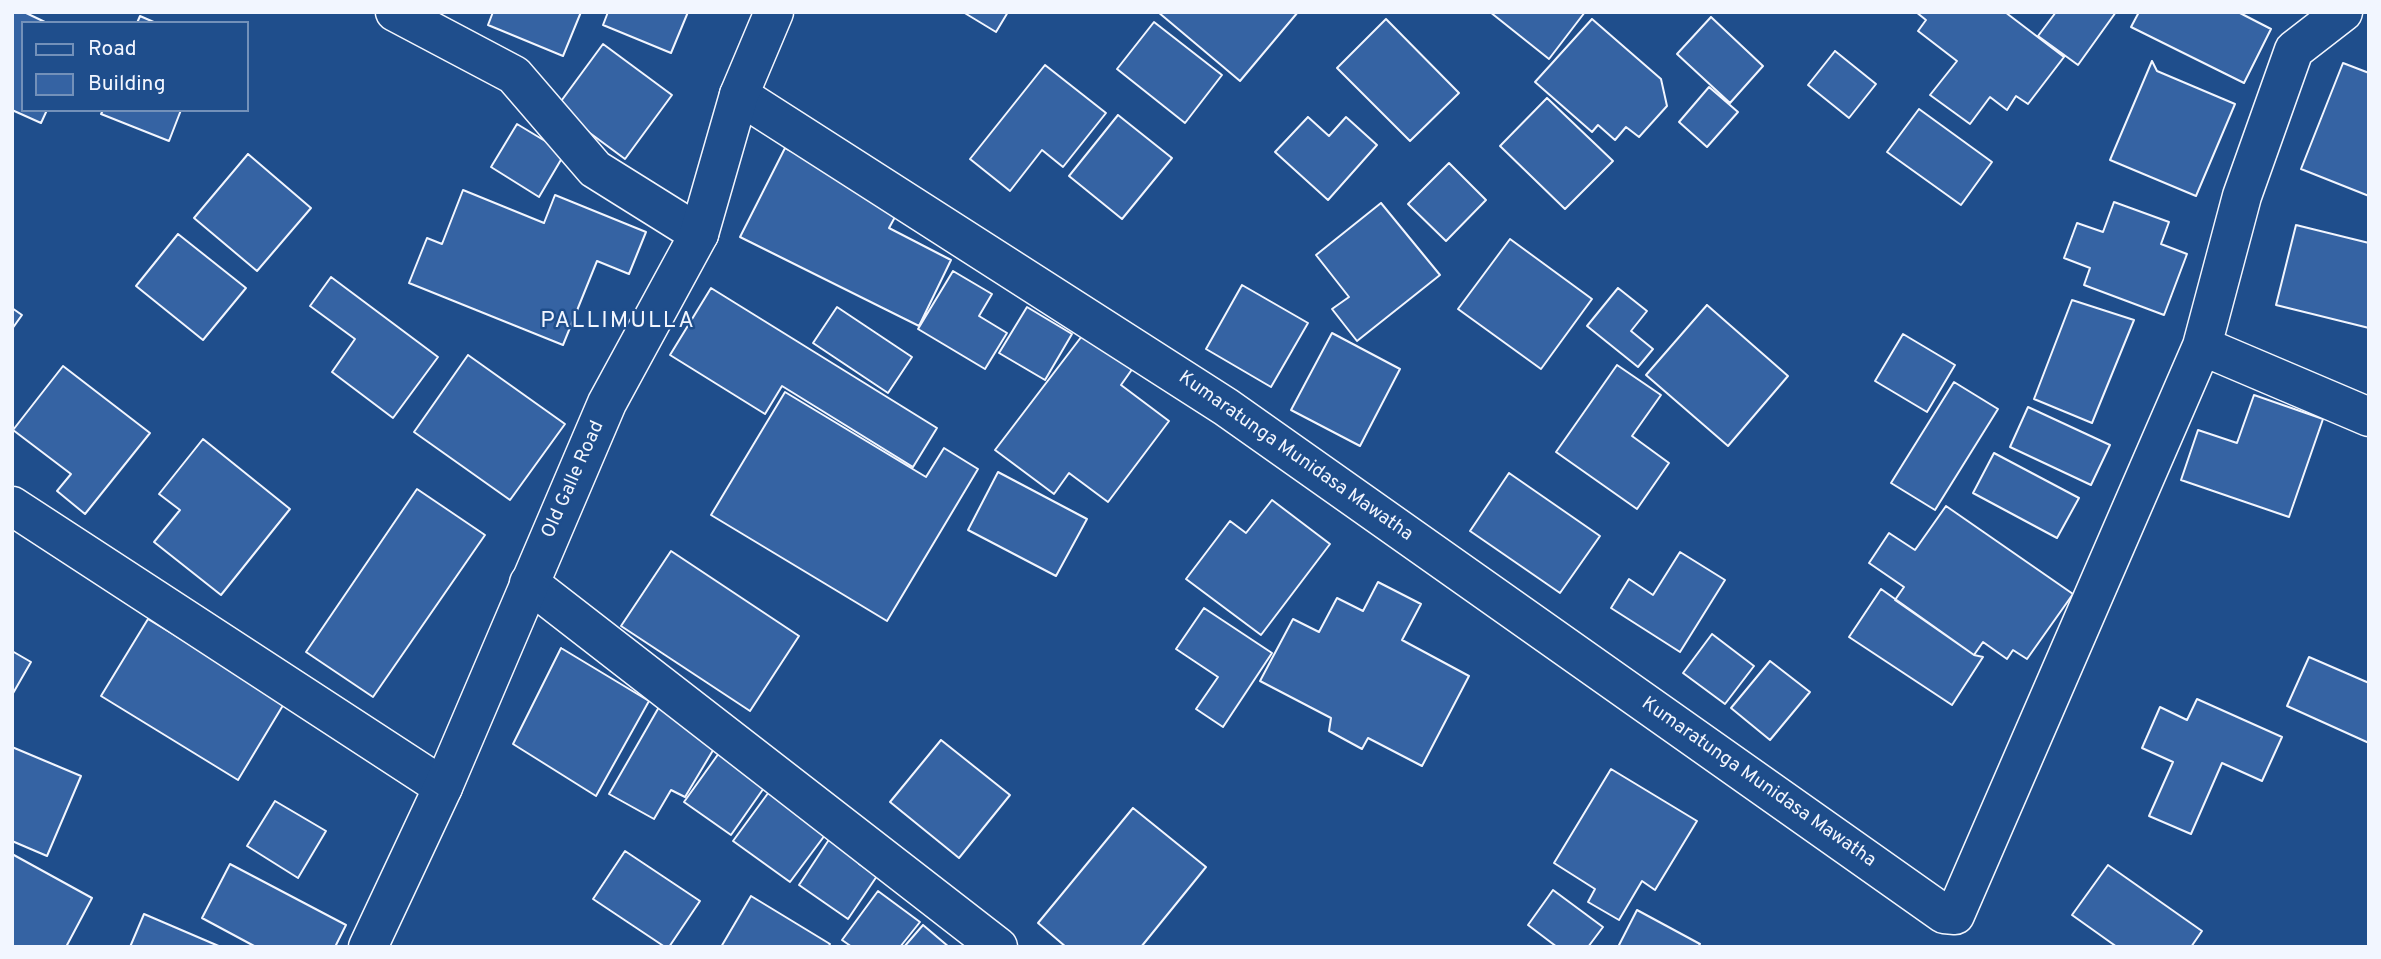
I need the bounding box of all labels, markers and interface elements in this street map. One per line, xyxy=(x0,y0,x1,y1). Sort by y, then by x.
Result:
legend xyxy=(21,21,248,112)
text: Road xyxy=(88,36,137,63)
text: Building xyxy=(88,71,166,98)
district label: PALLIMULLA xyxy=(542,308,694,336)
street label: Kumaratunga Munidasa Mawatha xyxy=(1173,367,1417,547)
street label: Old Galle Road xyxy=(538,418,610,542)
street label: Kumaratunga Munidasa Mawatha xyxy=(1636,693,1880,873)

